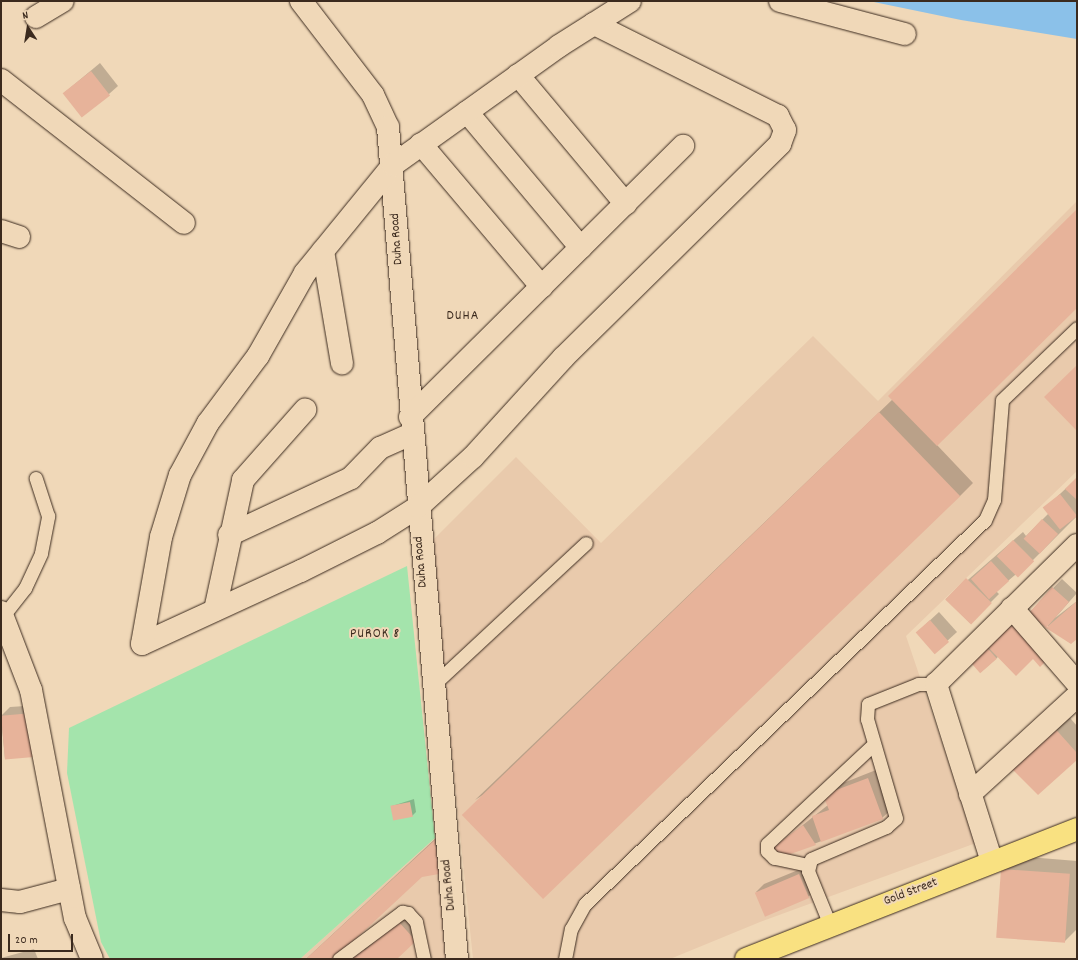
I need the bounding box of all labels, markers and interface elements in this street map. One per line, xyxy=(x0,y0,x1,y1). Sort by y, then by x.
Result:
north arrow xyxy=(8,8,48,48)
text: N xyxy=(21,8,30,25)
street label: Duha Road xyxy=(388,213,408,265)
district label: DUHA xyxy=(447,308,479,324)
street label: Duha Road xyxy=(412,536,432,588)
district label: PUROK 8 xyxy=(350,626,400,642)
street label: Duha Road xyxy=(440,859,460,911)
street label: Gold Street xyxy=(882,876,940,910)
scale bar xyxy=(10,926,75,952)
text: 20 m xyxy=(15,932,38,949)

